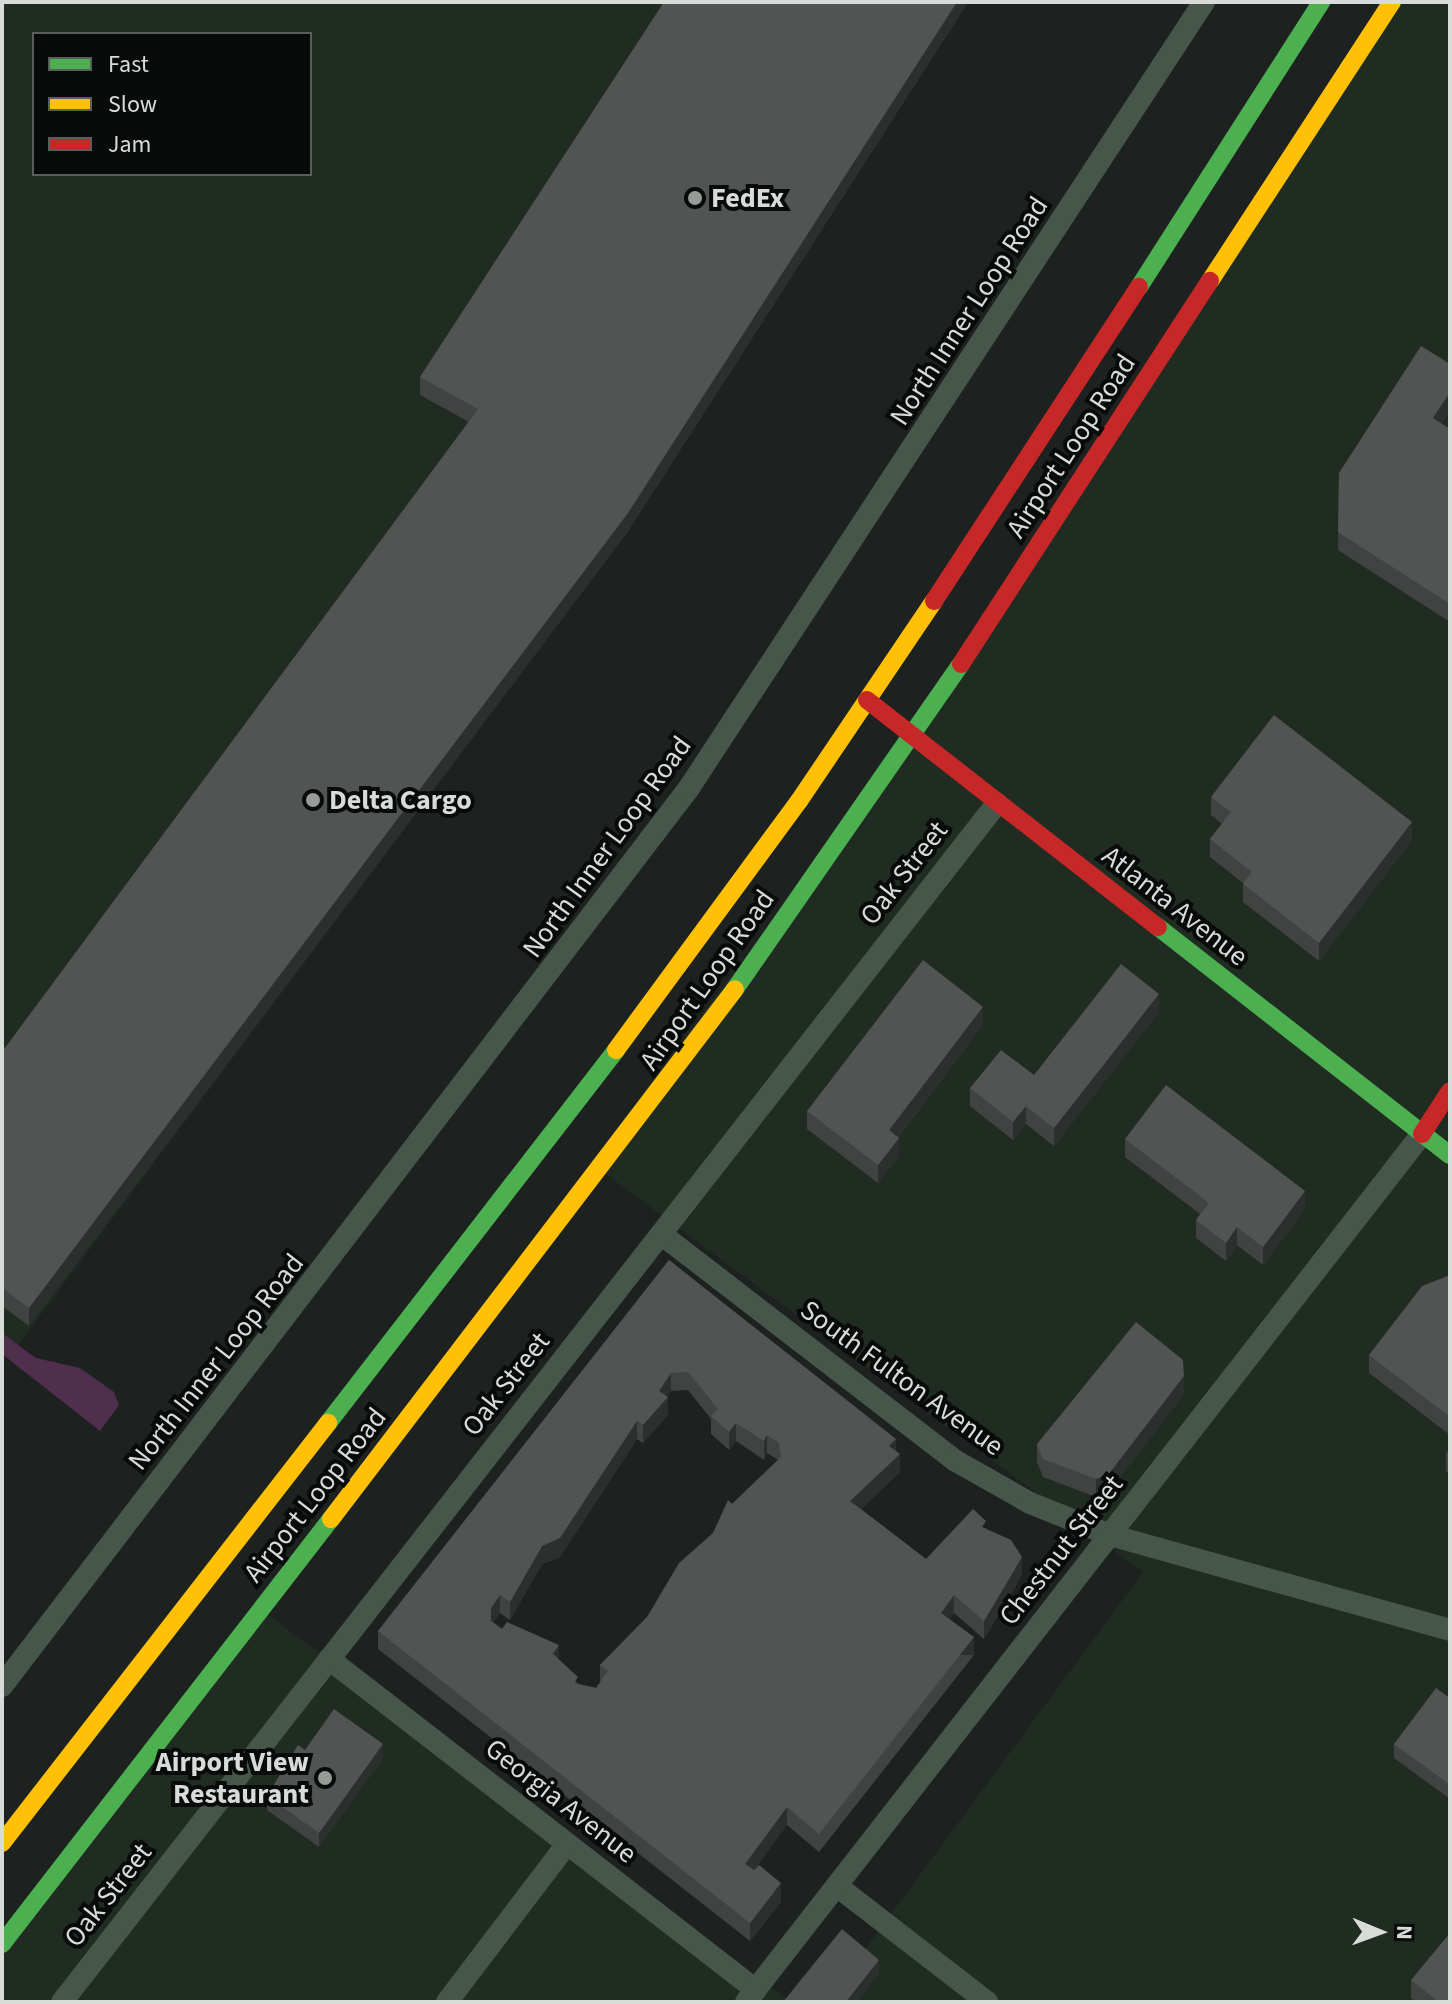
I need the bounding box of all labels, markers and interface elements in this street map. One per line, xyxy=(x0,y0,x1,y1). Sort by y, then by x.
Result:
legend xyxy=(32,32,312,176)
text: Fast xyxy=(108,47,149,82)
text: Slow xyxy=(108,87,157,122)
text: Jam xyxy=(108,127,152,162)
place label: FedEx xyxy=(711,181,784,215)
marker: FedEx xyxy=(686,189,704,207)
street label: North Inner Loop Road xyxy=(883,191,1055,431)
street label: Airport Loop Road xyxy=(999,348,1143,544)
street label: North Inner Loop Road xyxy=(515,730,699,964)
place label: Delta Cargo xyxy=(329,783,472,817)
marker: Delta Cargo xyxy=(304,791,322,809)
street label: Oak Street xyxy=(853,814,955,932)
street label: Atlanta Avenue xyxy=(1095,839,1255,973)
street label: Airport Loop Road xyxy=(632,883,782,1077)
street label: North Inner Loop Road xyxy=(121,1247,311,1477)
street label: South Fulton Avenue xyxy=(794,1293,1010,1463)
street label: Oak Street xyxy=(455,1325,557,1443)
street label: Airport Loop Road xyxy=(236,1401,394,1589)
street label: Chestnut Street xyxy=(992,1468,1130,1632)
street label: Georgia Avenue xyxy=(479,1731,643,1871)
place label: Airport View Restaurant xyxy=(156,1745,309,1811)
marker: Airport View Restaurant xyxy=(316,1769,334,1787)
street label: Oak Street xyxy=(57,1836,159,1954)
north arrow xyxy=(1340,1892,1420,1972)
text: N xyxy=(1388,1925,1420,1940)

